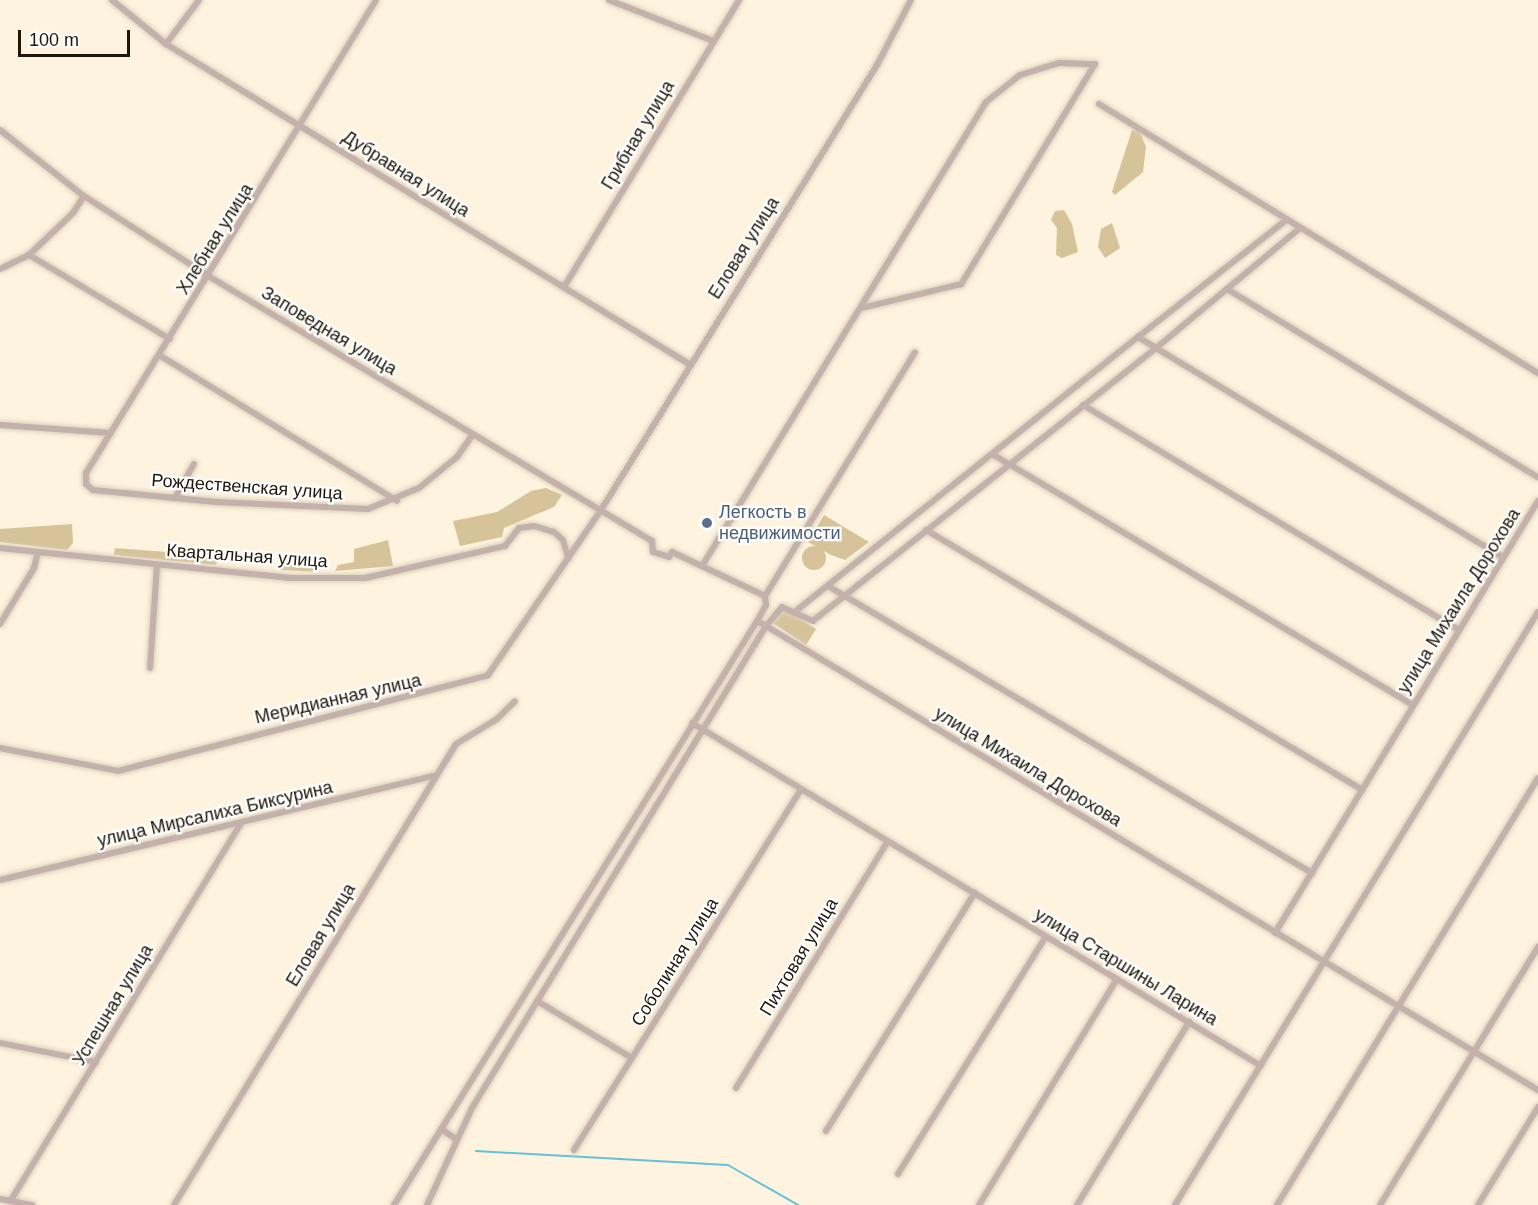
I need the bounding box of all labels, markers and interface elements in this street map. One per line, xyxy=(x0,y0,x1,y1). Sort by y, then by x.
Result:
scale bar xyxy=(21,18,134,56)
text: 100 m xyxy=(29,30,79,50)
street label: Грибная улица xyxy=(597,77,679,193)
street label: Дубравная улица xyxy=(338,126,474,222)
street label: Хлебная улица xyxy=(172,180,258,298)
street label: Еловая улица xyxy=(704,193,784,303)
street label: Заповедная улица xyxy=(257,282,401,380)
street label: Рождественская улица xyxy=(151,470,343,504)
place label: Легкость в недвижимости xyxy=(719,502,840,544)
street label: улица Михаила Дорохова xyxy=(1393,504,1525,698)
marker: Легкость в недвижимости xyxy=(700,516,714,530)
street label: Квартальная улица xyxy=(166,540,328,572)
street label: Меридианная улица xyxy=(253,669,423,729)
street label: улица Михаила Дорохова xyxy=(931,703,1125,831)
street label: улица Мирсалиха Биксурина xyxy=(95,776,335,852)
street label: Еловая улица xyxy=(282,880,360,990)
street label: Соболиная улица xyxy=(627,894,723,1030)
street label: Пихтовая улица xyxy=(755,894,843,1020)
street label: улица Старшины Ларина xyxy=(1031,904,1221,1030)
street label: Успешная улица xyxy=(68,940,158,1070)

